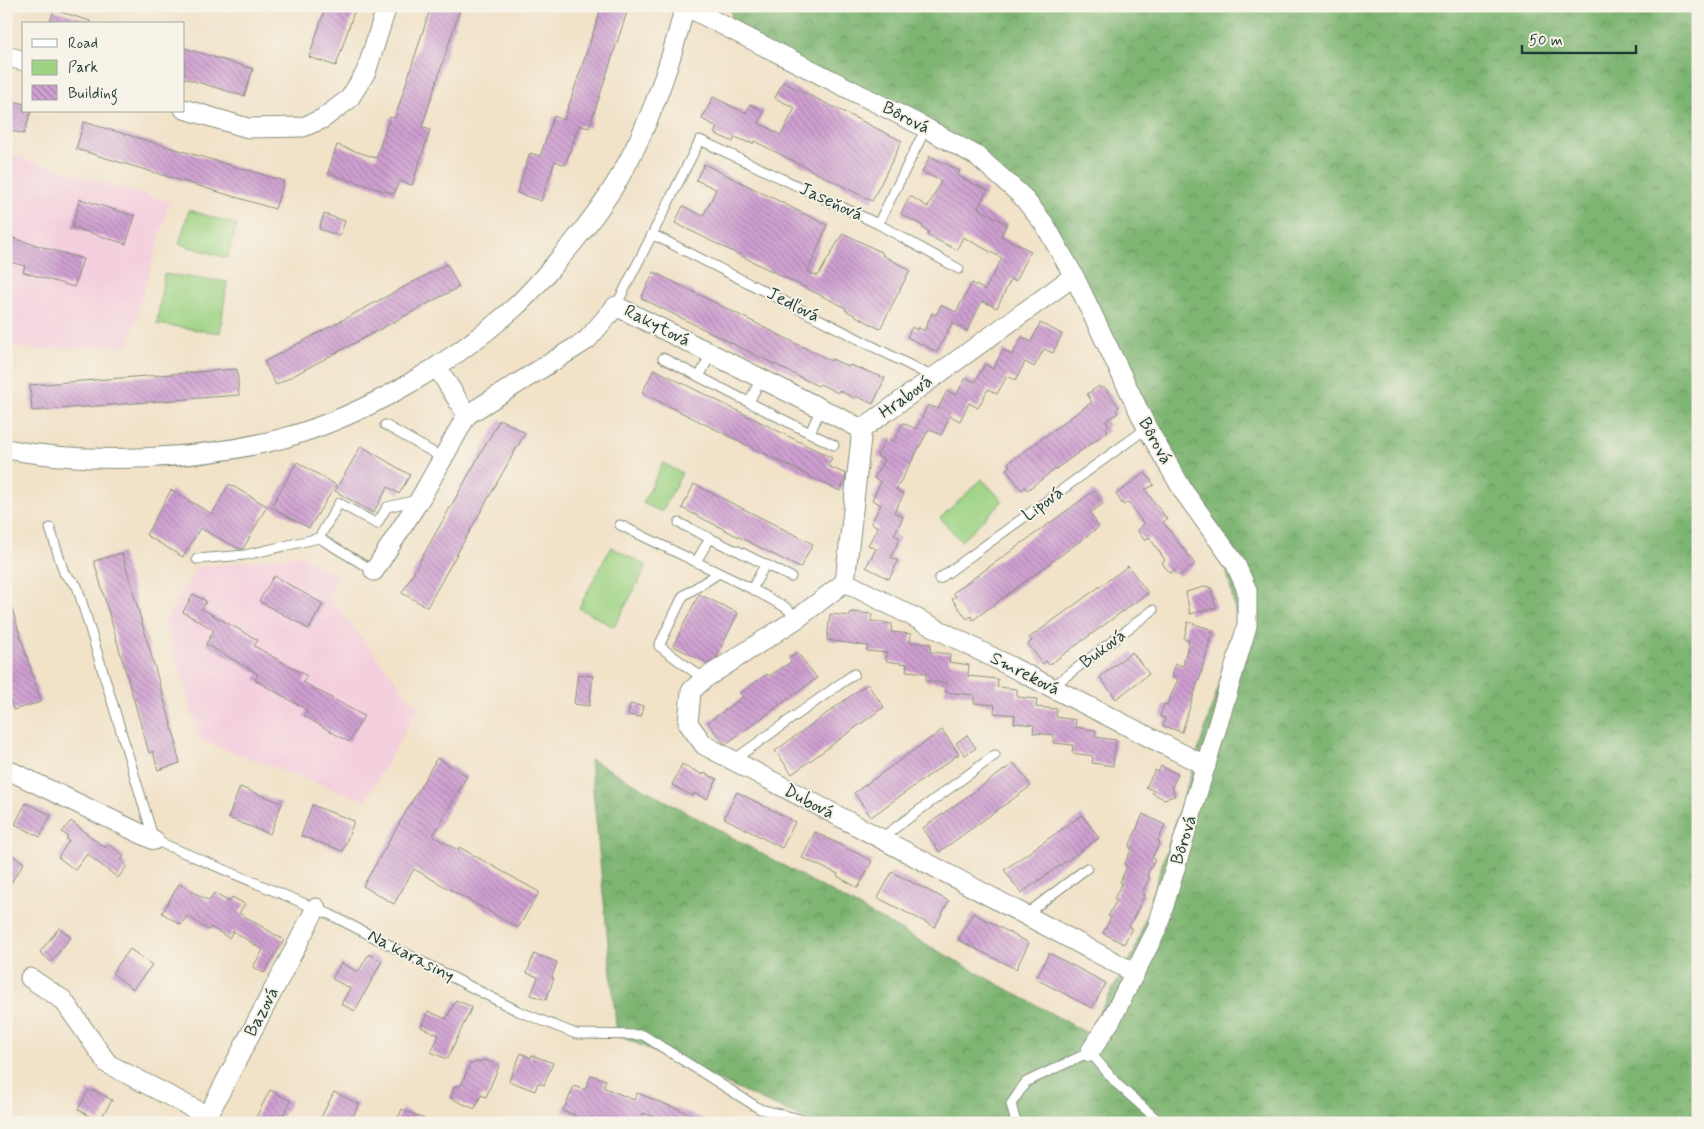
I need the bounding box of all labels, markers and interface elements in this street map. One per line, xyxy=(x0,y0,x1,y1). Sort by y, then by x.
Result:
legend xyxy=(22,22,185,112)
scale bar xyxy=(1522,22,1635,54)
text: 50 m xyxy=(1529,31,1563,51)
text: Road xyxy=(68,34,98,54)
text: Park xyxy=(68,58,98,78)
text: Building xyxy=(68,84,118,105)
street label: Bôrová xyxy=(878,96,934,140)
street label: Jaseňová xyxy=(795,177,867,227)
street label: Jedľová xyxy=(762,282,824,328)
street label: Rakytová xyxy=(620,299,694,353)
street label: Hrabová xyxy=(874,369,938,425)
street label: Bôrová xyxy=(1132,413,1178,469)
street label: Lipová xyxy=(1017,481,1069,527)
street label: Buková xyxy=(1075,624,1131,674)
street label: Smreková xyxy=(986,646,1064,702)
street label: Dubová xyxy=(779,779,839,825)
street label: Bôrová xyxy=(1165,812,1203,868)
street label: Na karasiny xyxy=(364,924,458,988)
street label: Bazová xyxy=(239,983,285,1041)

